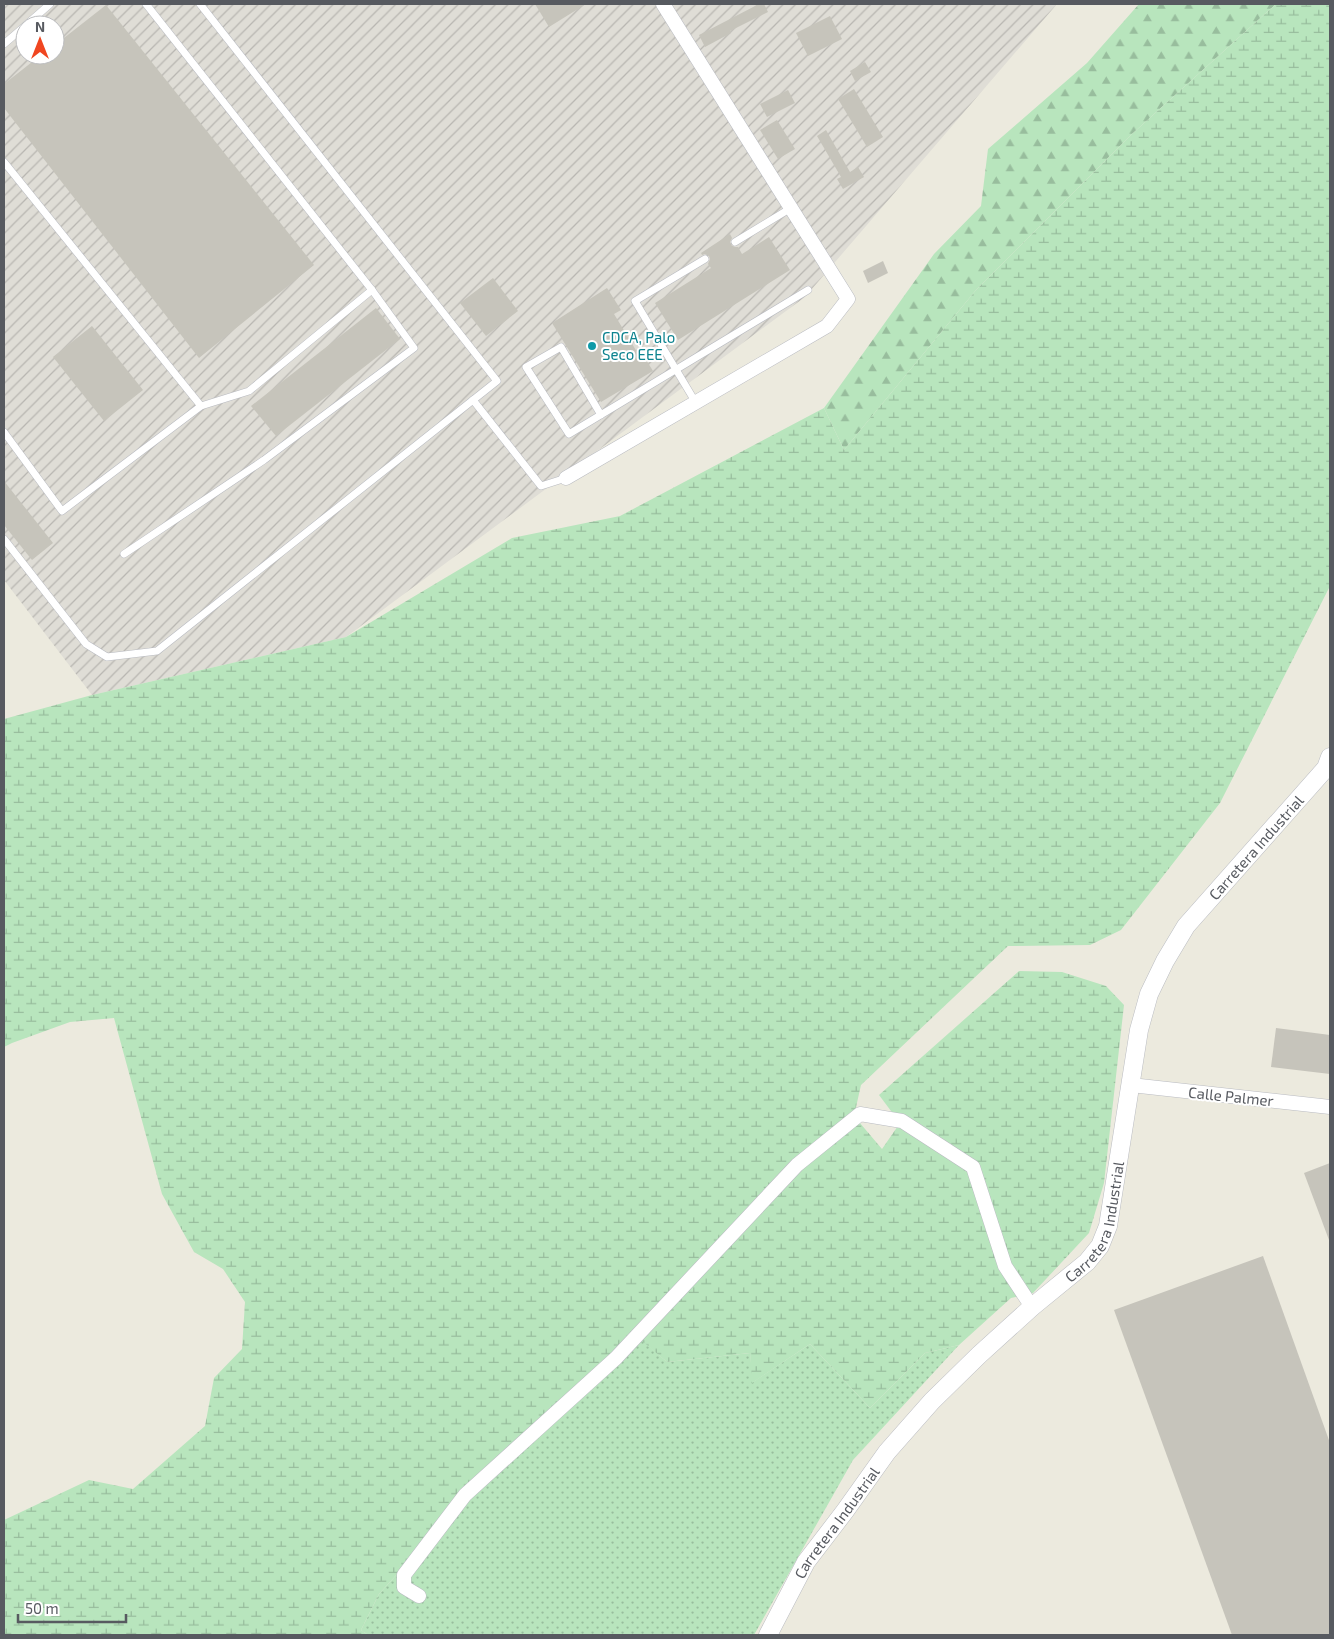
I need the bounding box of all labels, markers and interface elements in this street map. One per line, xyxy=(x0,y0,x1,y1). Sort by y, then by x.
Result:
north arrow xyxy=(15,15,65,65)
text: N xyxy=(35,18,45,35)
place label: CDCA, Palo Seco EEE xyxy=(602,328,675,363)
marker: CDCA, Palo Seco EEE xyxy=(586,340,598,352)
street label: Carretera Industrial xyxy=(1205,791,1307,903)
street label: Calle Palmer xyxy=(1187,1083,1275,1109)
street label: Carretera Industrial xyxy=(1061,1159,1127,1286)
street label: Carretera Industrial xyxy=(790,1463,883,1581)
scale bar xyxy=(18,1592,125,1624)
text: 50 m xyxy=(25,1599,59,1617)

